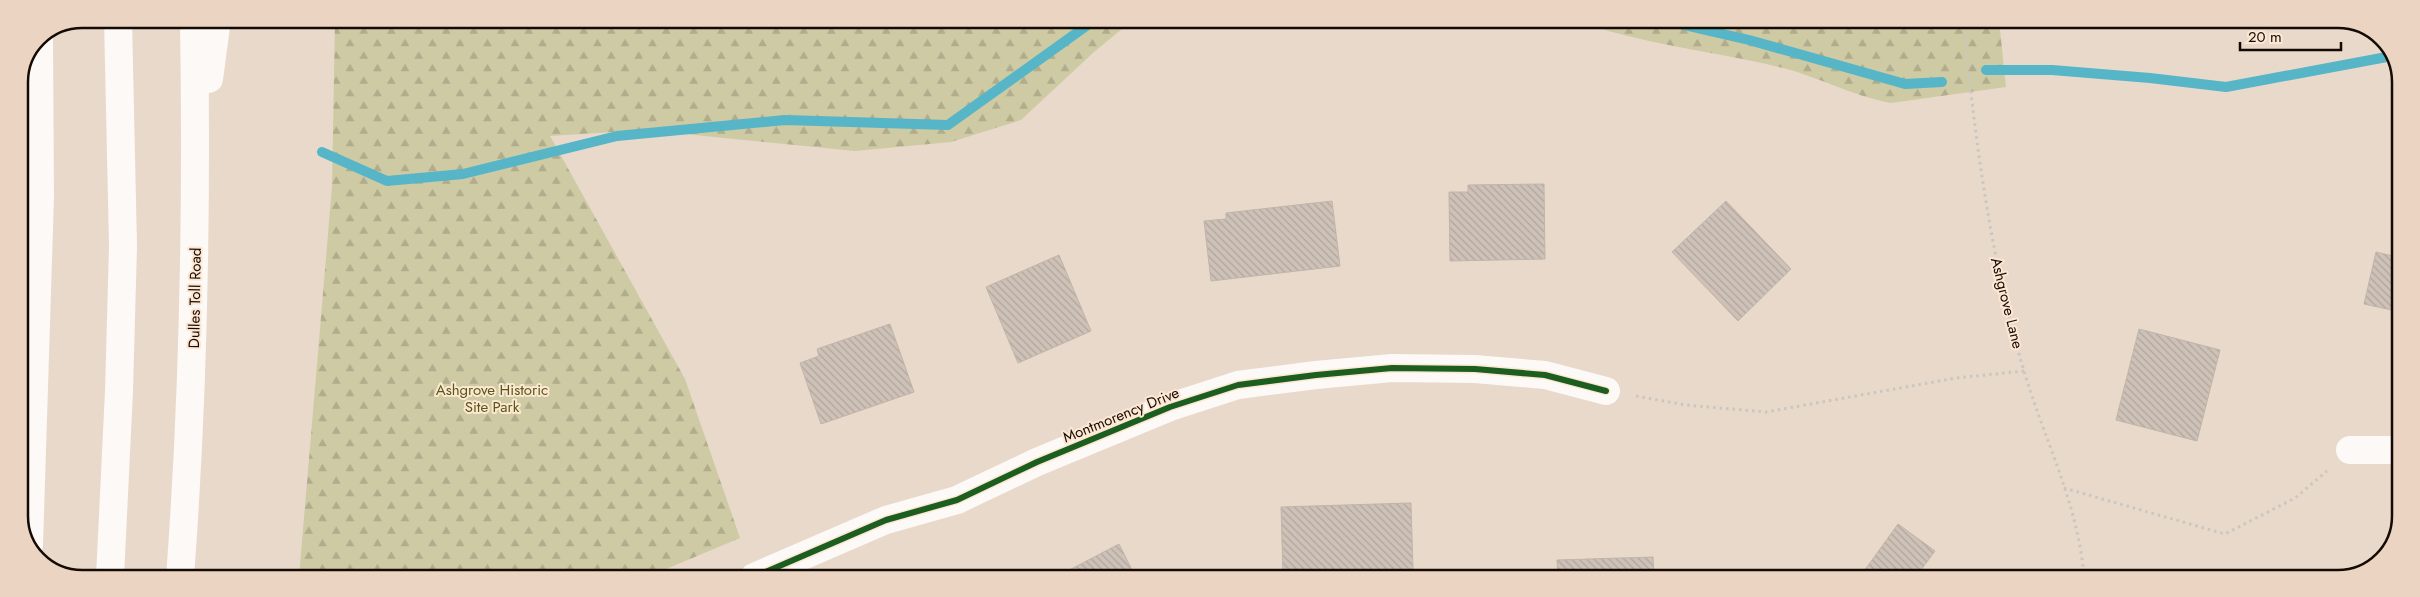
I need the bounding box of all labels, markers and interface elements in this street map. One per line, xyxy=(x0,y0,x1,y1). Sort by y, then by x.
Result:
scale bar xyxy=(2240,20,2341,52)
text: 20 m xyxy=(2248,26,2282,48)
street label: Dulles Toll Road xyxy=(183,247,207,349)
street label: Ashgrove Lane xyxy=(1985,255,2029,351)
park label: Ashgrove Historic Site Park xyxy=(436,379,548,418)
street label: Montmorency Drive xyxy=(1059,382,1183,448)

